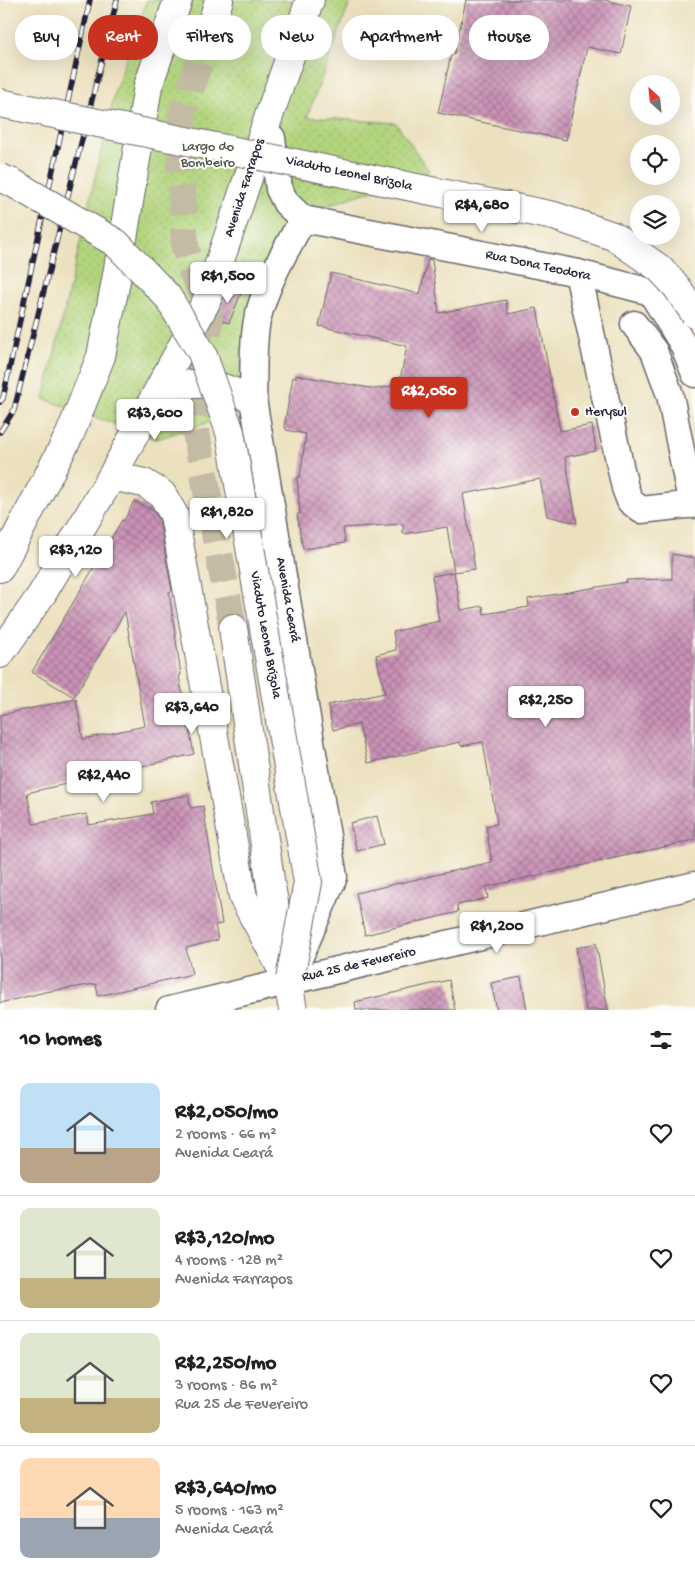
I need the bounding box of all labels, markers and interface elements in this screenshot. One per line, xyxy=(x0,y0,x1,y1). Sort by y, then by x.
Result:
chip: Buy xyxy=(15,15,78,60)
chip: Rent xyxy=(88,15,158,60)
chip: Filters xyxy=(168,15,251,60)
chip: New xyxy=(261,15,332,60)
chip: Apartment xyxy=(342,15,459,60)
chip: House xyxy=(469,15,549,60)
north arrow xyxy=(630,75,680,125)
map controls xyxy=(630,75,680,245)
button: locate xyxy=(630,135,680,185)
street label: Avenida Farrapos xyxy=(221,136,269,239)
park label: Largo do Bombeiro xyxy=(180,139,235,172)
street label: Viaduto Leonel Brizola xyxy=(283,152,415,196)
pin: R$4,680 xyxy=(436,190,528,233)
button: layers xyxy=(630,195,680,245)
text: R$4,680 xyxy=(455,197,509,216)
street label: Rua Dona Teodora xyxy=(484,247,593,286)
pin: R$1,500 xyxy=(182,262,274,304)
text: R$1,500 xyxy=(201,268,255,287)
pin: R$2,050 xyxy=(383,376,475,419)
text: R$2,050 xyxy=(401,383,457,402)
pin: R$3,600 xyxy=(109,398,201,441)
place label: Herysul xyxy=(585,404,627,421)
text: R$3,600 xyxy=(127,405,183,424)
marker: Herysul xyxy=(569,406,581,418)
pin: R$1,820 xyxy=(181,498,273,540)
text: R$1,820 xyxy=(201,504,253,523)
pin: R$3,120 xyxy=(30,536,122,578)
text: R$3,120 xyxy=(50,542,102,561)
street label: Avenida Ceará xyxy=(271,556,303,645)
street label: Viaduto Leonel Brizola xyxy=(245,569,285,701)
pin: R$2,250 xyxy=(500,686,592,728)
pin: R$3,640 xyxy=(146,692,238,735)
text: R$2,250 xyxy=(519,692,573,711)
text: R$3,640 xyxy=(165,699,219,718)
pin: R$2,440 xyxy=(58,760,150,803)
text: R$2,440 xyxy=(78,767,130,786)
pin: R$1,200 xyxy=(451,912,543,954)
text: R$1,200 xyxy=(470,918,524,937)
street label: Rua 25 de Fevereiro xyxy=(300,944,418,986)
icon: filters xyxy=(647,1026,675,1054)
text: 10 homes xyxy=(20,1028,101,1053)
text: R$2,050/mo xyxy=(175,1101,278,1126)
icon: home xyxy=(60,1103,120,1163)
icon: heart xyxy=(647,1119,675,1147)
text: 2 rooms · 66 m² xyxy=(175,1126,276,1145)
text: Avenida Ceará xyxy=(175,1145,273,1164)
text: R$3,120/mo xyxy=(175,1227,274,1252)
icon: home xyxy=(60,1228,120,1288)
icon: heart xyxy=(647,1244,675,1272)
text: 4 rooms · 128 m² xyxy=(175,1252,283,1271)
text: Avenida Farrapos xyxy=(175,1271,292,1290)
text: R$2,250/mo xyxy=(175,1352,276,1377)
icon: home xyxy=(60,1353,120,1413)
icon: heart xyxy=(647,1369,675,1397)
text: 3 rooms · 86 m² xyxy=(175,1377,278,1396)
text: Rua 25 de Fevereiro xyxy=(175,1396,308,1415)
text: R$3,640/mo xyxy=(175,1477,276,1502)
icon: home xyxy=(60,1478,120,1538)
icon: heart xyxy=(647,1494,675,1522)
text: 5 rooms · 163 m² xyxy=(175,1502,284,1521)
text: Avenida Ceará xyxy=(175,1521,273,1540)

